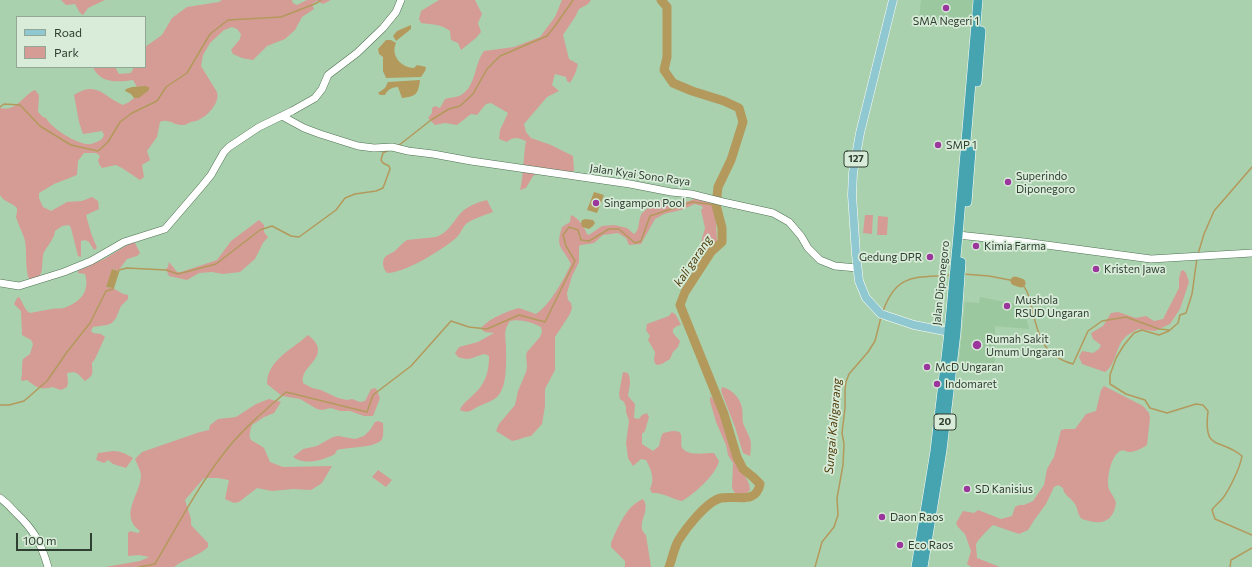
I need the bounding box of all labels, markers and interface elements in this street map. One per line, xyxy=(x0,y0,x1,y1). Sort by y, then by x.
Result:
marker: SMA Negeri 1 xyxy=(941,3,951,13)
place label: SMA Negeri 1 xyxy=(913,14,979,28)
legend xyxy=(16,16,146,68)
text: Road xyxy=(54,25,82,39)
text: Park xyxy=(54,45,79,59)
place label: SMP 1 xyxy=(946,138,977,152)
marker: SMP 1 xyxy=(933,140,943,150)
road number: 127 xyxy=(844,151,868,167)
street label: Jalan Kyai Sono Raya xyxy=(589,161,691,189)
place label: Superindo Diponegoro xyxy=(1016,169,1075,195)
marker: Superindo Diponegoro xyxy=(1003,177,1013,187)
place label: Singampon Pool xyxy=(604,196,685,210)
marker: Singampon Pool xyxy=(591,198,601,208)
water label: kali garang xyxy=(671,233,715,289)
place label: Kimia Farma xyxy=(984,239,1046,253)
street label: Jalan Diponegoro xyxy=(930,240,952,326)
marker: Kimia Farma xyxy=(971,241,981,251)
place label: Gedung DPR xyxy=(859,250,922,264)
marker: Gedung DPR xyxy=(925,252,935,262)
place label: Kristen Jawa xyxy=(1104,262,1165,276)
marker: Kristen Jawa xyxy=(1091,264,1101,274)
place label: Mushola RSUD Ungaran xyxy=(1015,293,1089,319)
marker: Mushola RSUD Ungaran xyxy=(1002,301,1012,311)
place label: Rumah Sakit Umum Ungaran xyxy=(986,332,1064,358)
marker: Rumah Sakit Umum Ungaran xyxy=(971,339,983,351)
place label: McD Ungaran xyxy=(935,360,1003,374)
marker: McD Ungaran xyxy=(922,362,932,372)
water label: Sungai Kaligarang xyxy=(822,377,844,475)
place label: Indomaret xyxy=(945,377,997,391)
marker: Indomaret xyxy=(932,379,942,389)
road number: 20 xyxy=(934,414,956,430)
place label: SD Kanisius xyxy=(975,482,1033,496)
marker: SD Kanisius xyxy=(962,484,972,494)
place label: Daon Raos xyxy=(890,510,943,524)
marker: Daon Raos xyxy=(877,512,887,522)
scale bar xyxy=(18,525,94,551)
text: 100 m xyxy=(23,533,57,547)
place label: Eco Raos xyxy=(908,538,953,552)
marker: Eco Raos xyxy=(895,540,905,550)

